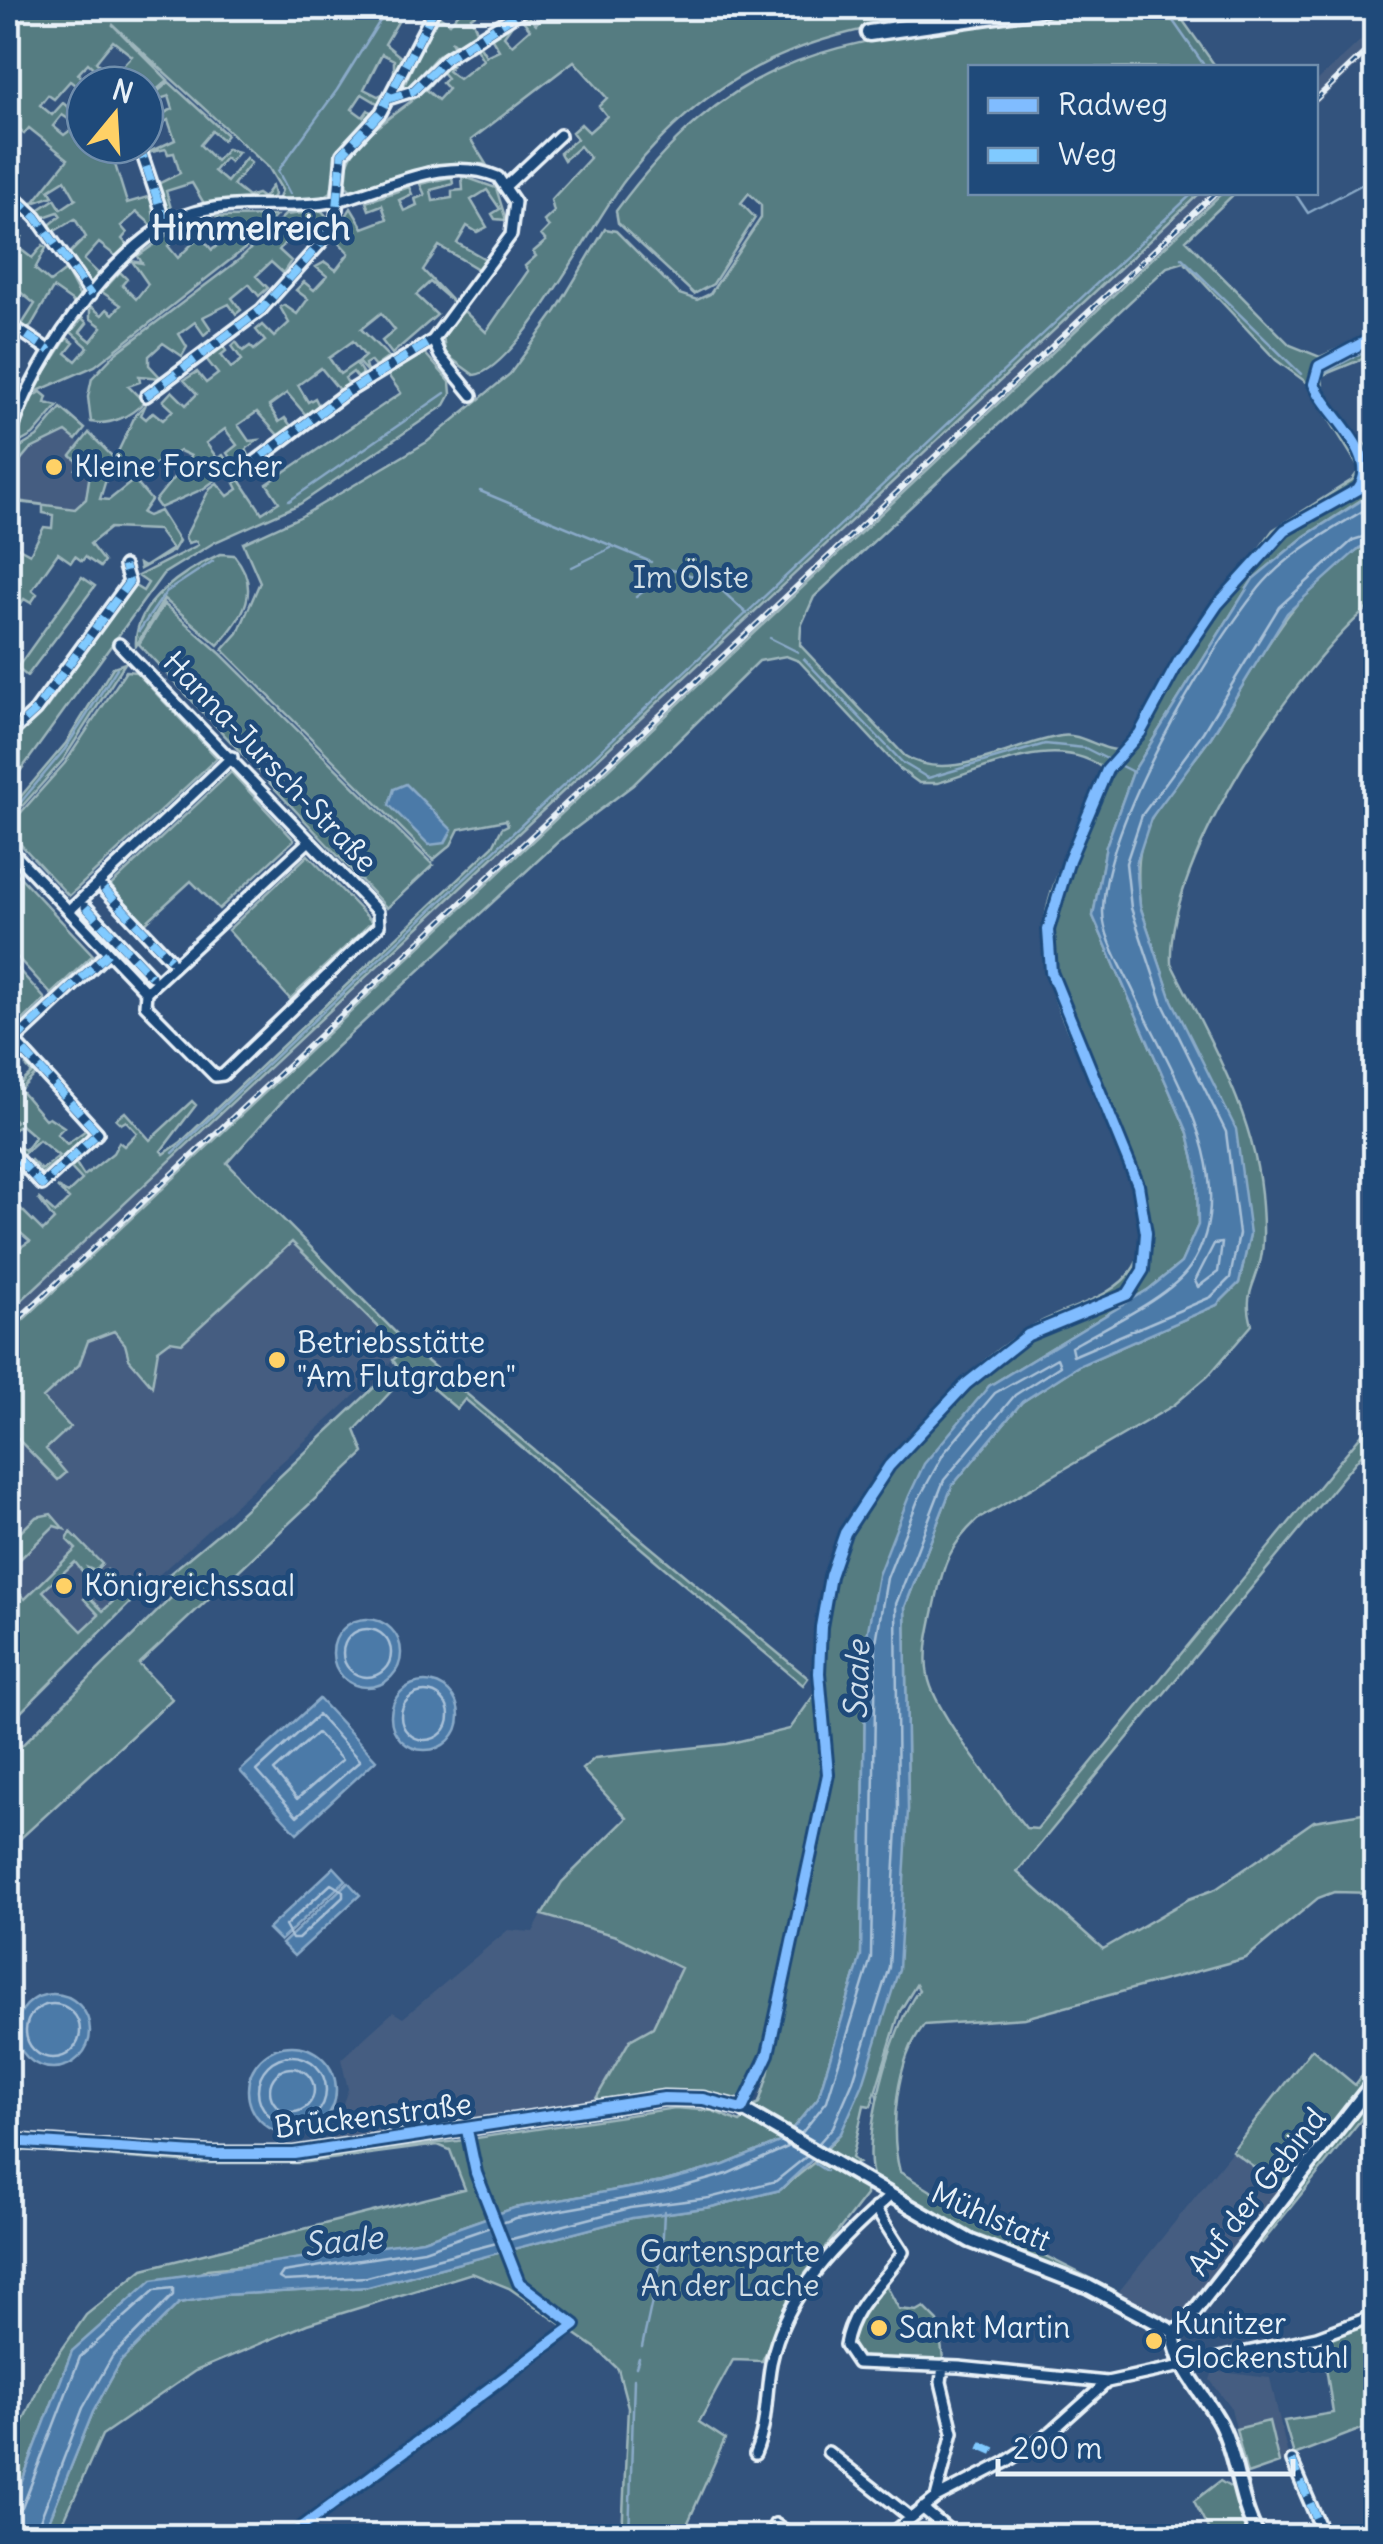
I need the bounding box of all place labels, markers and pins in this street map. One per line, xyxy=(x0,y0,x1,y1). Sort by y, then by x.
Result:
place label: Kleine Forscher xyxy=(74,447,282,485)
marker: Kleine Forscher xyxy=(43,456,65,478)
place label: Betriebsstätte "Am Flutgraben" xyxy=(297,1323,516,1395)
marker: Betriebsstätte "Am Flutgraben" xyxy=(266,1349,288,1371)
place label: Königreichssaal xyxy=(84,1566,295,1604)
marker: Königreichssaal xyxy=(53,1575,75,1597)
place label: Kunitzer Glockenstuhl xyxy=(1174,2304,1348,2376)
place label: Sankt Martin xyxy=(899,2308,1070,2346)
marker: Sankt Martin xyxy=(868,2317,890,2339)
marker: Kunitzer Glockenstuhl xyxy=(1143,2330,1165,2352)

